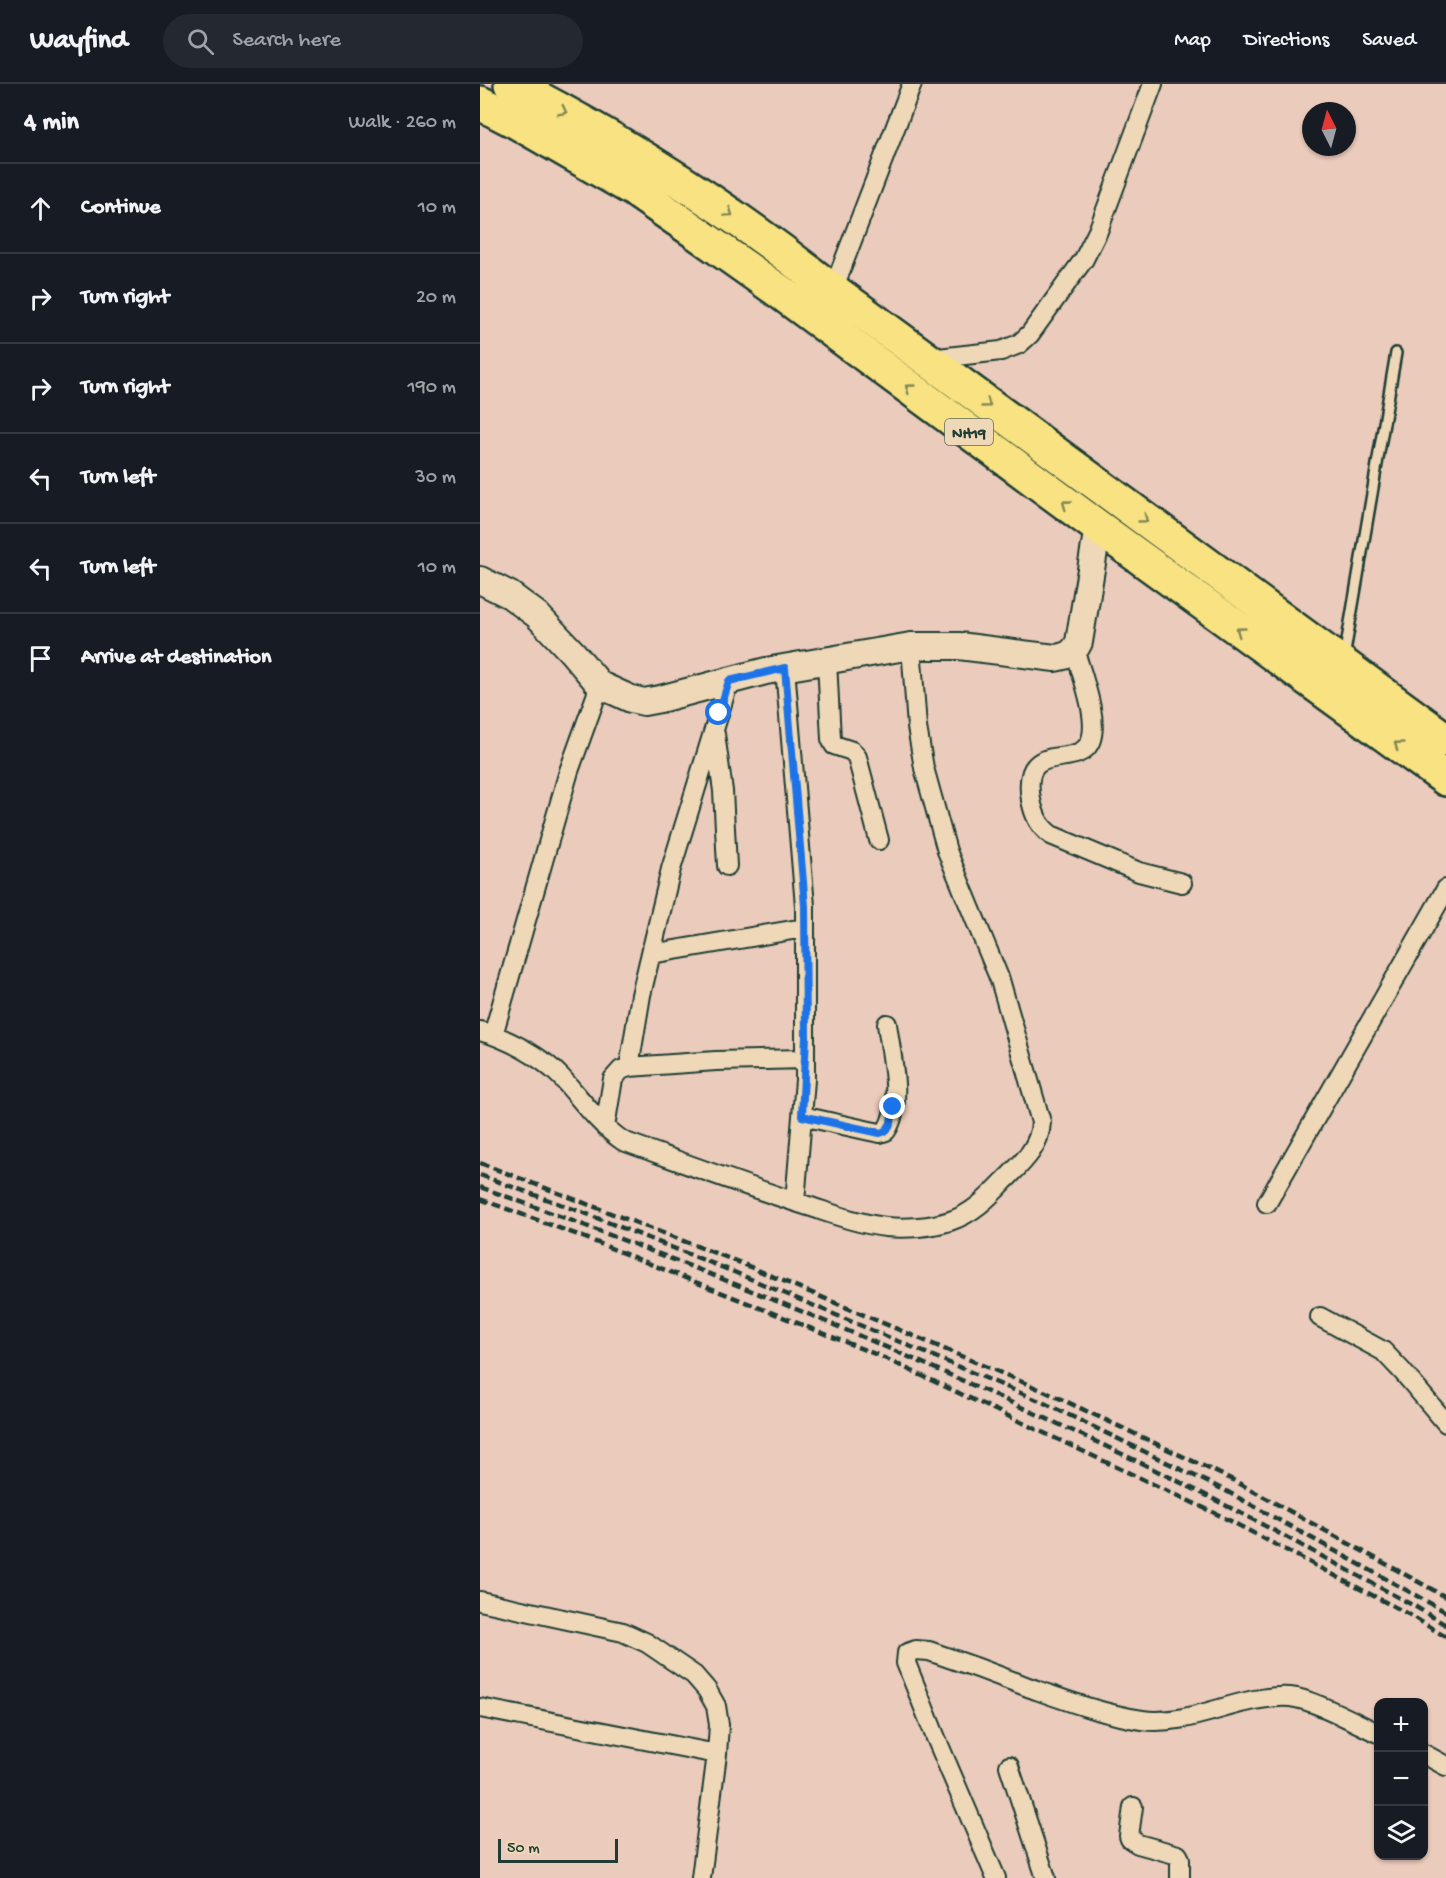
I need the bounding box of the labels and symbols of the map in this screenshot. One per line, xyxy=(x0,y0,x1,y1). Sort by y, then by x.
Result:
north arrow xyxy=(1302,102,1356,156)
one-way arrow xyxy=(557,104,567,115)
one-way arrow xyxy=(722,206,733,217)
one-way arrow xyxy=(905,384,916,395)
one-way arrow xyxy=(980,397,991,408)
road number: NH19 xyxy=(945,419,993,445)
one-way arrow xyxy=(1061,500,1072,511)
one-way arrow xyxy=(1138,512,1149,523)
one-way arrow xyxy=(1236,627,1247,638)
route start xyxy=(705,699,731,725)
one-way arrow xyxy=(1394,741,1405,752)
route end xyxy=(879,1093,905,1119)
scale bar xyxy=(498,1836,618,1864)

